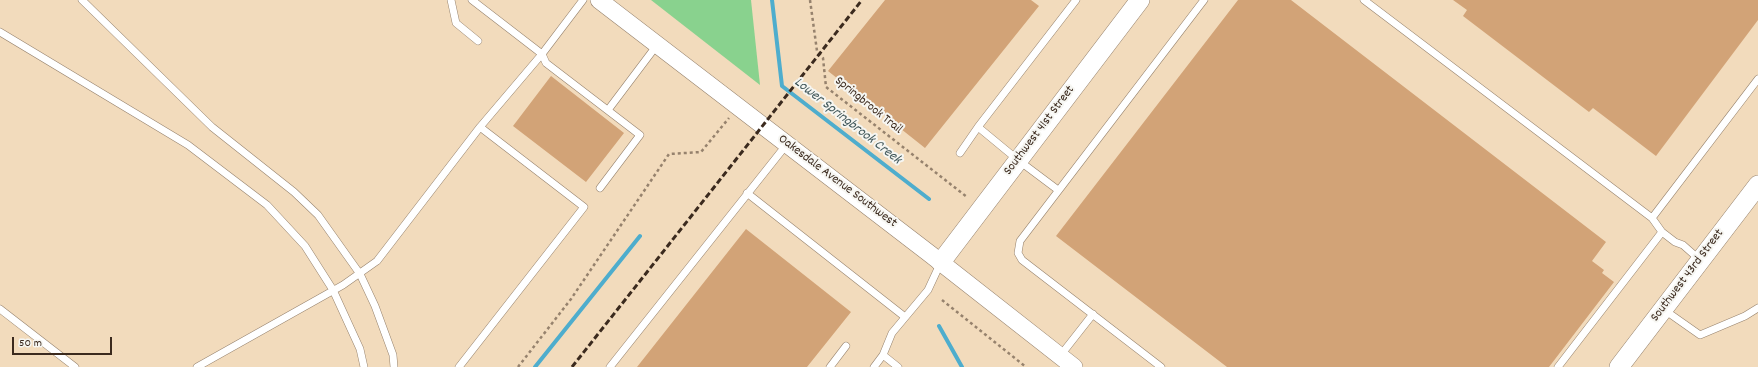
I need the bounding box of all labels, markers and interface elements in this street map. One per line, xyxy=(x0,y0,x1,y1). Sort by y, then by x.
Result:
street label: Springbrook Trail xyxy=(831,74,905,138)
water label: Lower Springbrook Creek xyxy=(790,75,904,169)
street label: Southwest 41st Street xyxy=(1001,83,1079,179)
street label: Oakesdale Avenue Southwest xyxy=(774,132,900,232)
street label: Southwest 43rd Street xyxy=(1648,227,1728,325)
scale bar xyxy=(14,329,114,355)
text: 50 m xyxy=(19,335,42,352)

